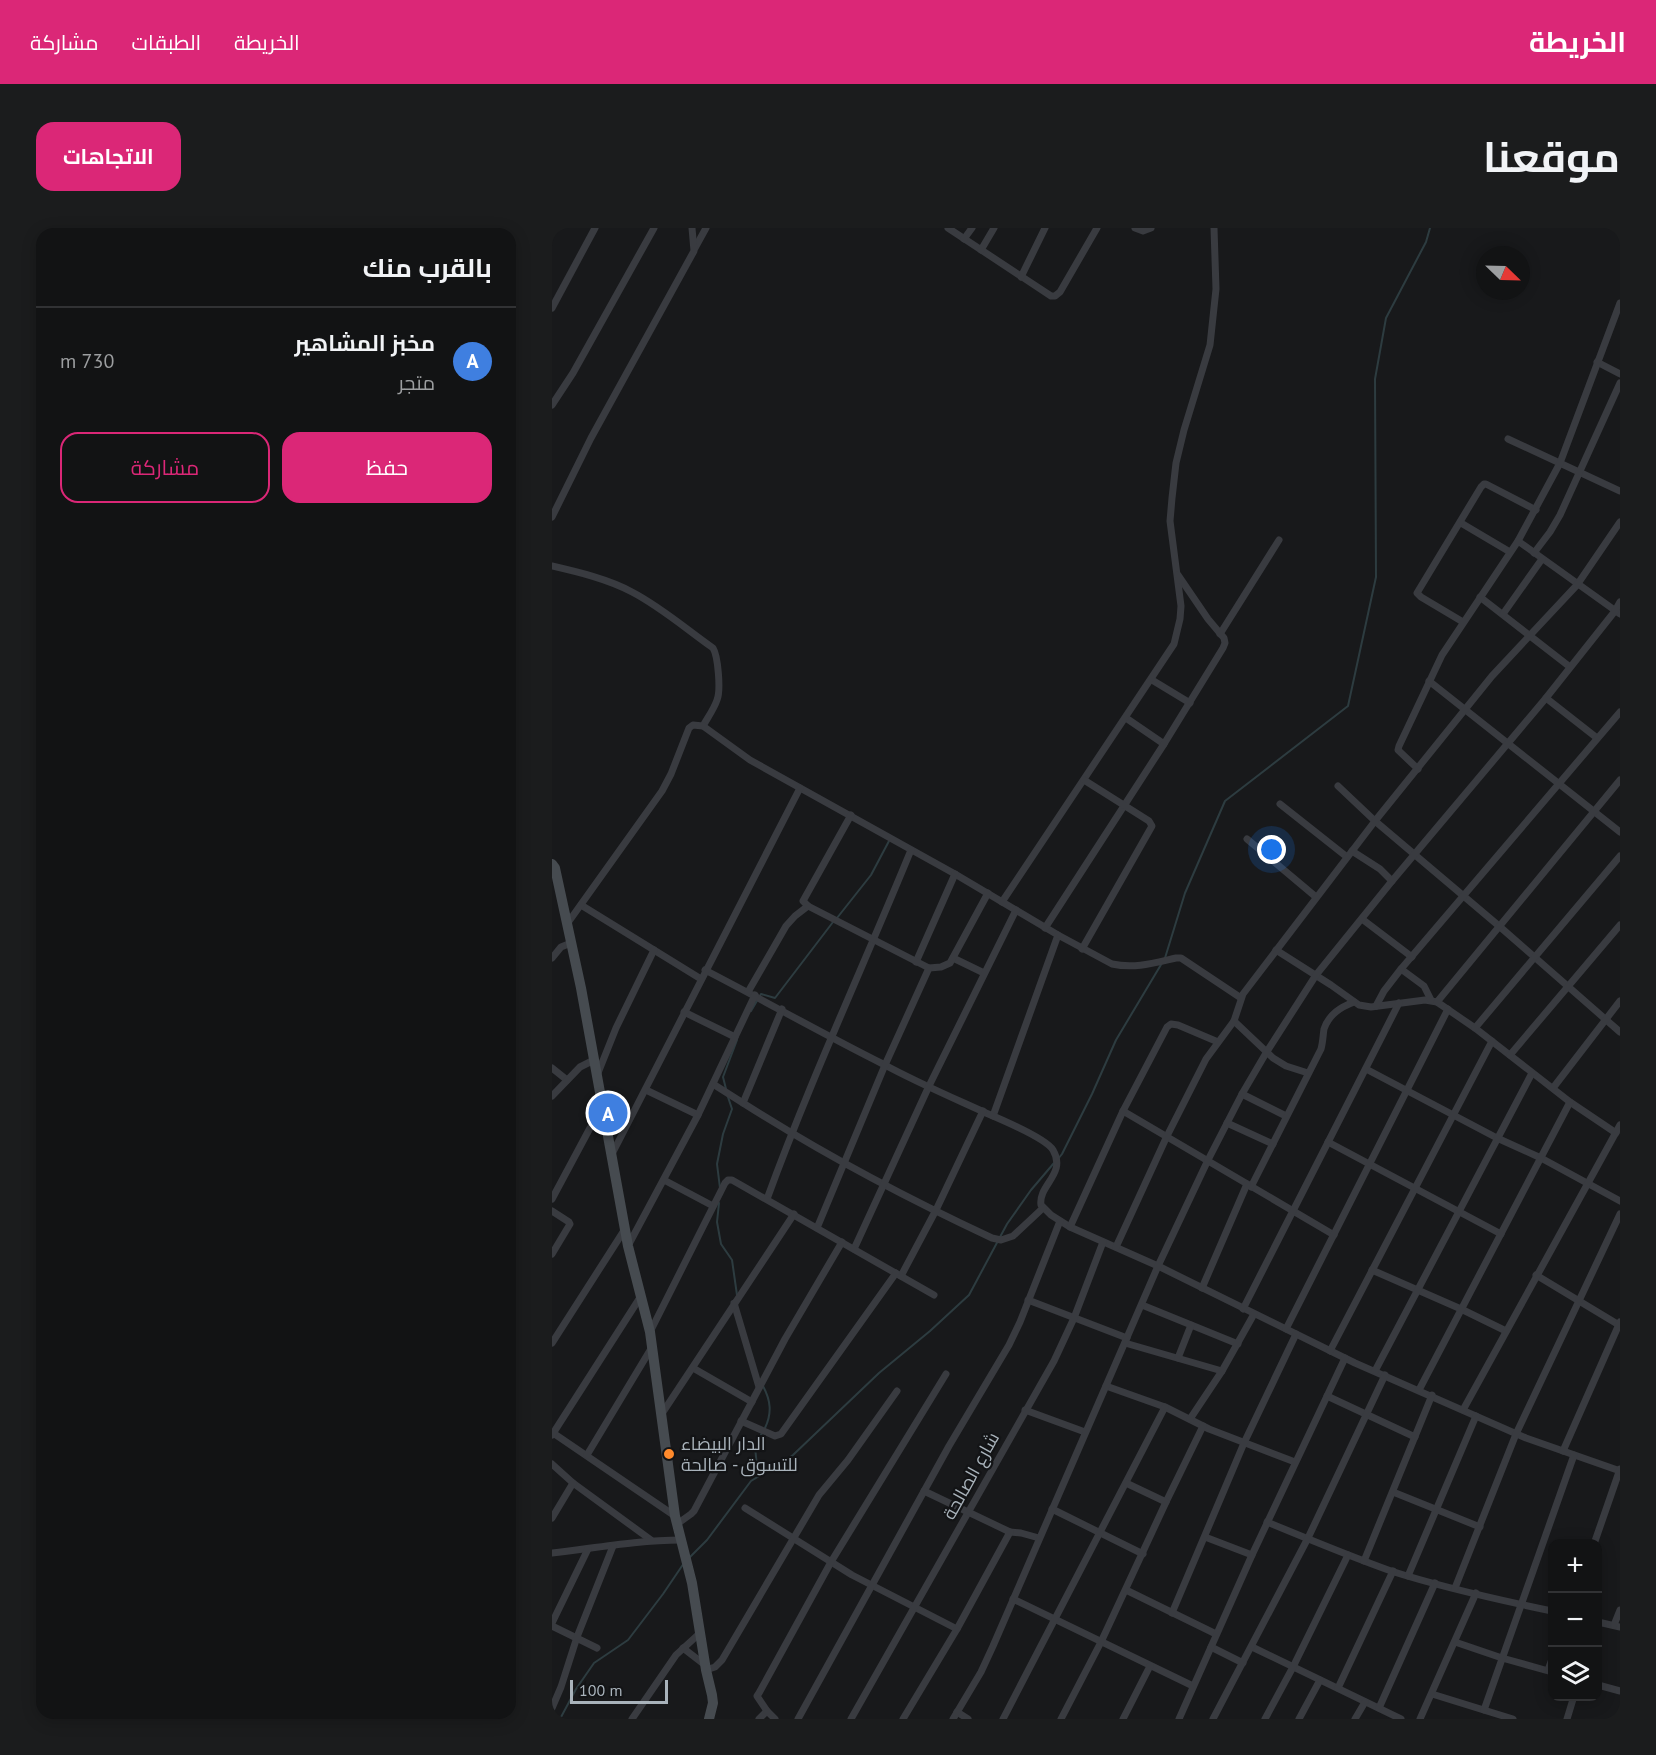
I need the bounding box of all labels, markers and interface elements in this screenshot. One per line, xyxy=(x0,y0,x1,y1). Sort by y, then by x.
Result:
text: الخريطة xyxy=(1529,23,1626,60)
text: مشاركة xyxy=(30,29,99,56)
text: الطبقات xyxy=(132,29,201,56)
text: الخريطة xyxy=(234,29,300,56)
button: الاتجاهات xyxy=(36,122,181,191)
text: موقعنا xyxy=(1483,129,1620,184)
north arrow xyxy=(1476,246,1530,300)
text: بالقرب منك xyxy=(363,251,492,284)
text: مخبز المشاهير xyxy=(295,329,435,357)
text: 730 m xyxy=(60,348,114,374)
text: A xyxy=(466,348,479,374)
text: متجر xyxy=(398,370,435,396)
button: مشاركة xyxy=(60,432,270,503)
button: حفظ xyxy=(282,432,492,503)
your location xyxy=(1257,835,1286,864)
pin: A xyxy=(588,1090,628,1136)
street label: شارع الصالحة xyxy=(937,1428,1005,1524)
place label: الدار البيضاء للتسوق - صالحة xyxy=(681,1432,798,1477)
marker: الدار البيضاء للتسوق - صالحة xyxy=(662,1447,676,1461)
map controls xyxy=(1548,1539,1602,1701)
button: + xyxy=(1548,1539,1602,1593)
button: − xyxy=(1548,1593,1602,1647)
button: layers xyxy=(1548,1647,1602,1701)
scale bar xyxy=(570,1677,668,1704)
text: 100 m xyxy=(579,1680,622,1700)

